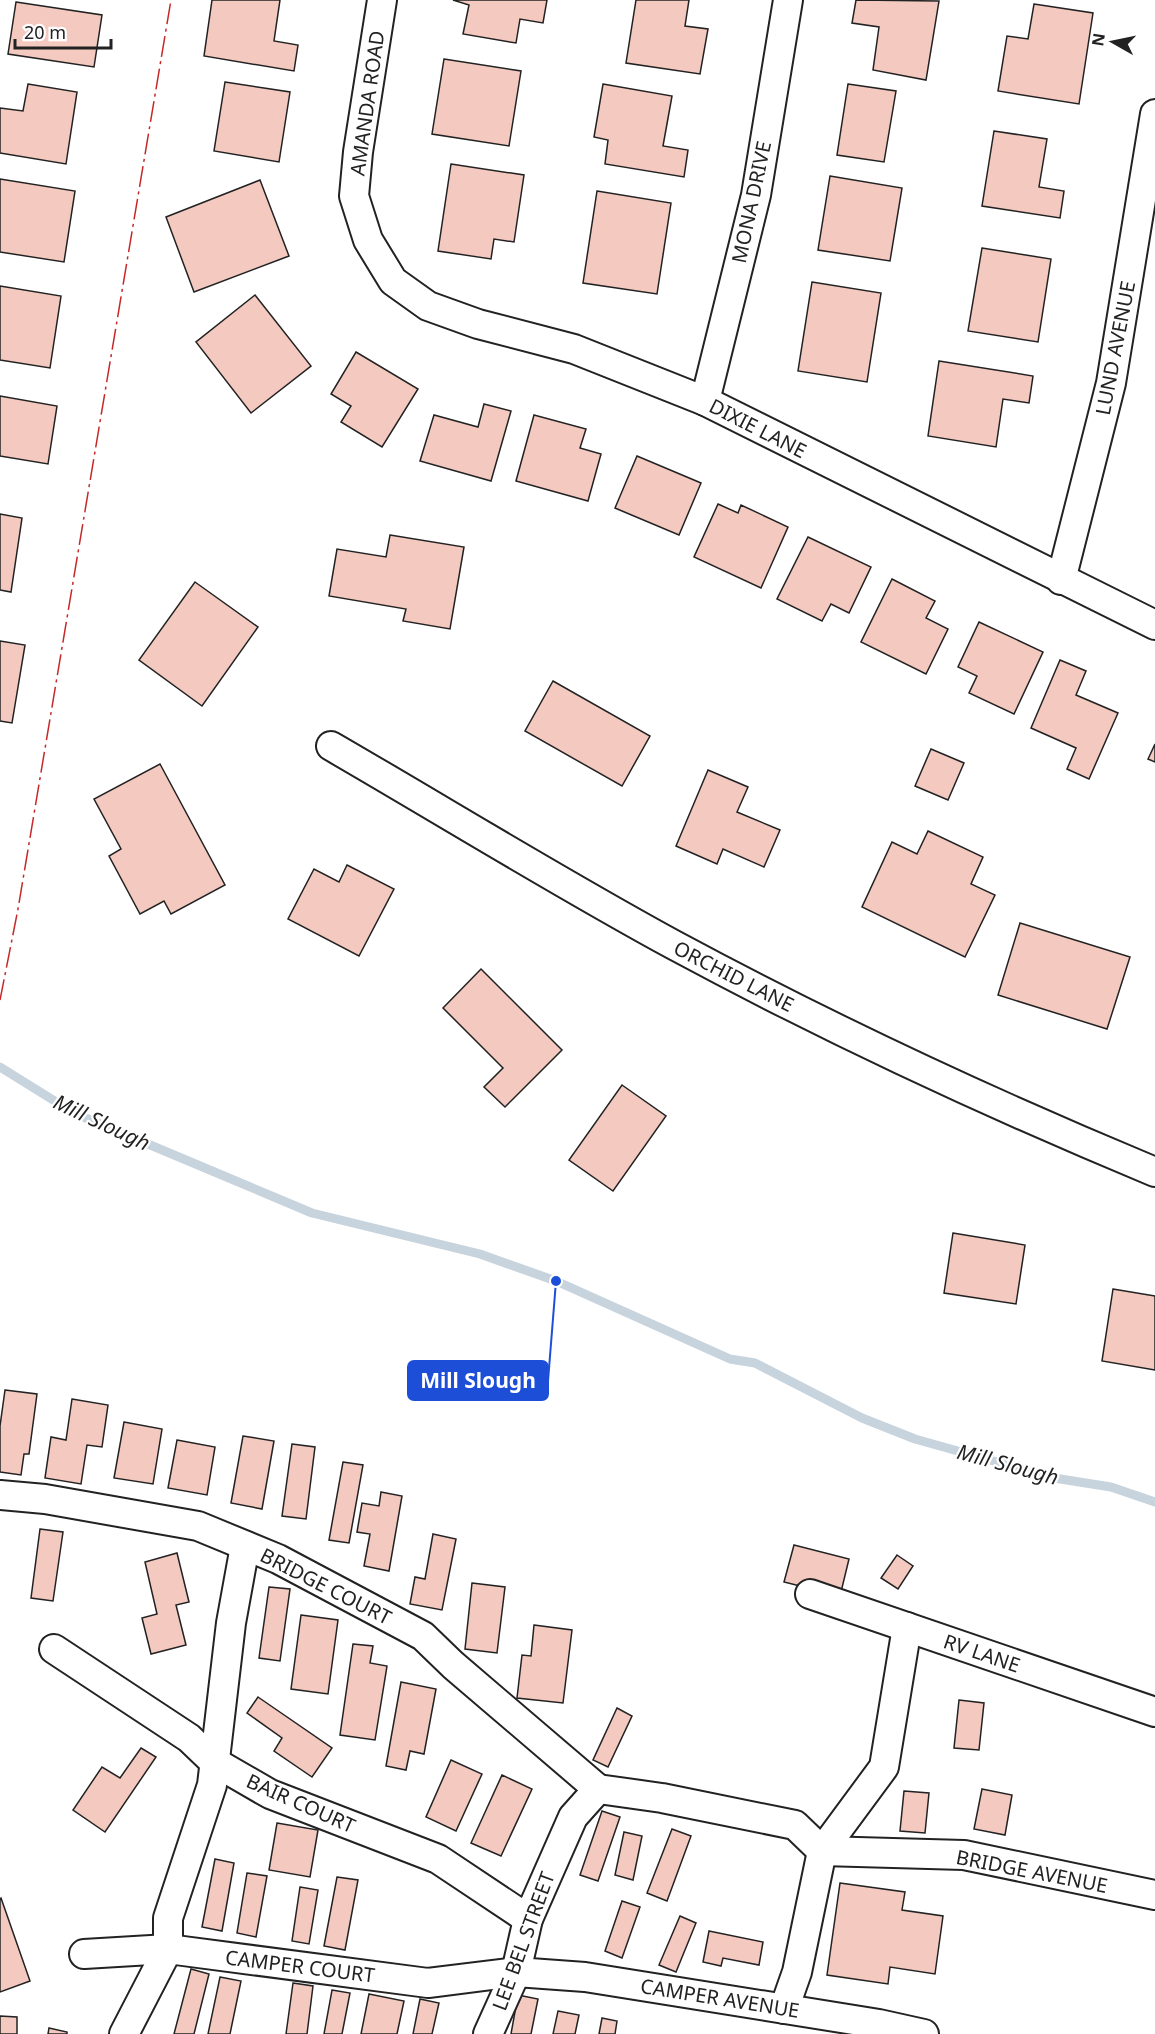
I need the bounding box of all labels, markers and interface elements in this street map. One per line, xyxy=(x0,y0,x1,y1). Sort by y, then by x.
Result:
scale bar xyxy=(15,12,111,50)
north arrow xyxy=(1083,12,1143,72)
text: 20 m xyxy=(24,20,66,44)
street label: AMANDA ROAD xyxy=(343,29,391,177)
text: N xyxy=(1086,32,1110,48)
street label: MONA DRIVE xyxy=(725,139,777,265)
street label: LUND AVENUE xyxy=(1089,279,1141,417)
street label: DIXIE LANE xyxy=(705,392,811,464)
street label: ORCHID LANE xyxy=(669,934,799,1018)
water label: Mill Slough xyxy=(49,1087,155,1157)
callout: Mill Slough xyxy=(408,1361,548,1400)
text: Mill Slough xyxy=(420,1366,536,1394)
water label: Mill Slough xyxy=(954,1437,1062,1491)
street label: BRIDGE COURT xyxy=(256,1541,396,1631)
street label: RV LANE xyxy=(940,1627,1024,1679)
street label: BAIR COURT xyxy=(242,1767,360,1839)
street label: BRIDGE AVENUE xyxy=(954,1843,1110,1899)
street label: LEE BEL STREET xyxy=(485,1868,561,2014)
street label: CAMPER COURT xyxy=(224,1943,376,1989)
street label: CAMPER AVENUE xyxy=(639,1972,801,2024)

